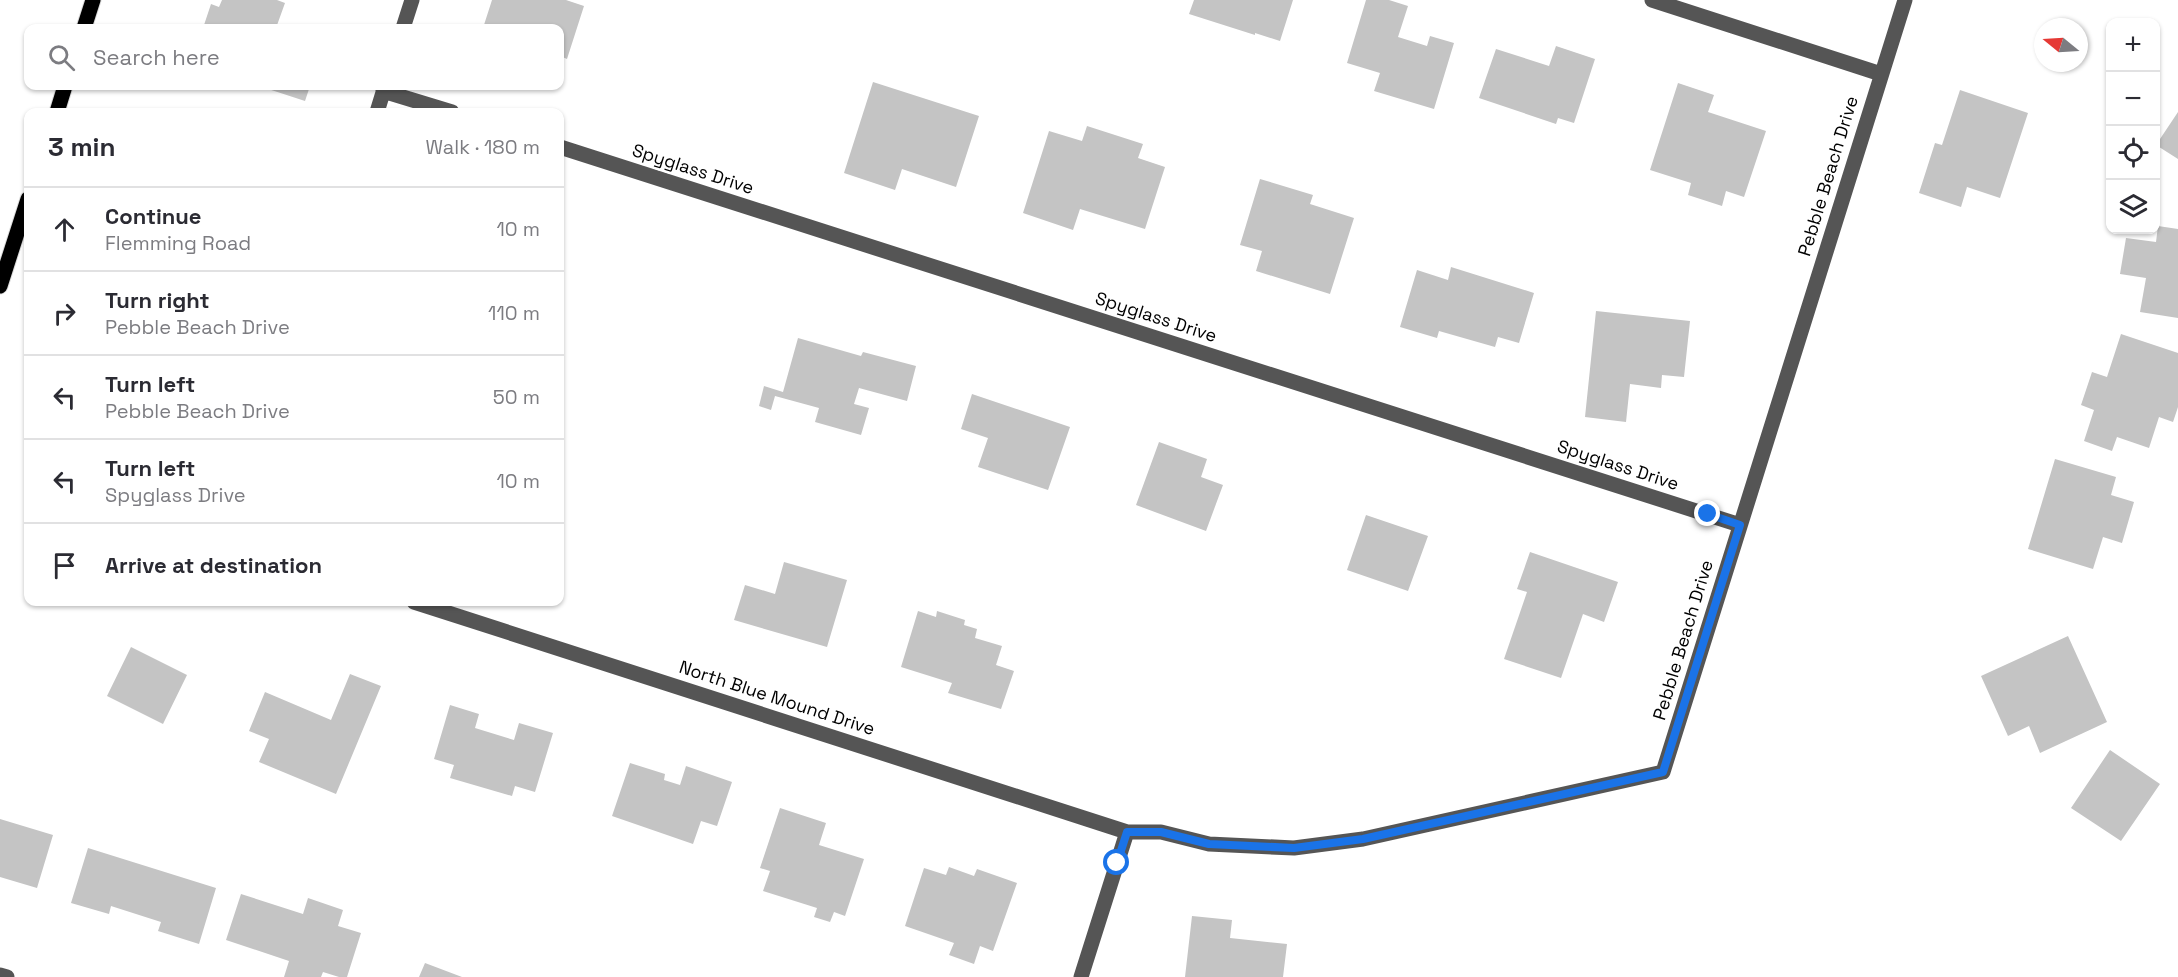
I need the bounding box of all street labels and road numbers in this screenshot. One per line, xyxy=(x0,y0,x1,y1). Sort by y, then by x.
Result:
street label: Pebble Beach Drive xyxy=(1792,93,1863,259)
street label: Spyglass Drive xyxy=(629,138,757,199)
street label: Spyglass Drive xyxy=(1092,286,1220,347)
street label: Spyglass Drive xyxy=(1554,434,1682,495)
street label: Pebble Beach Drive xyxy=(1647,557,1718,723)
street label: North Blue Mound Drive xyxy=(676,655,878,740)

